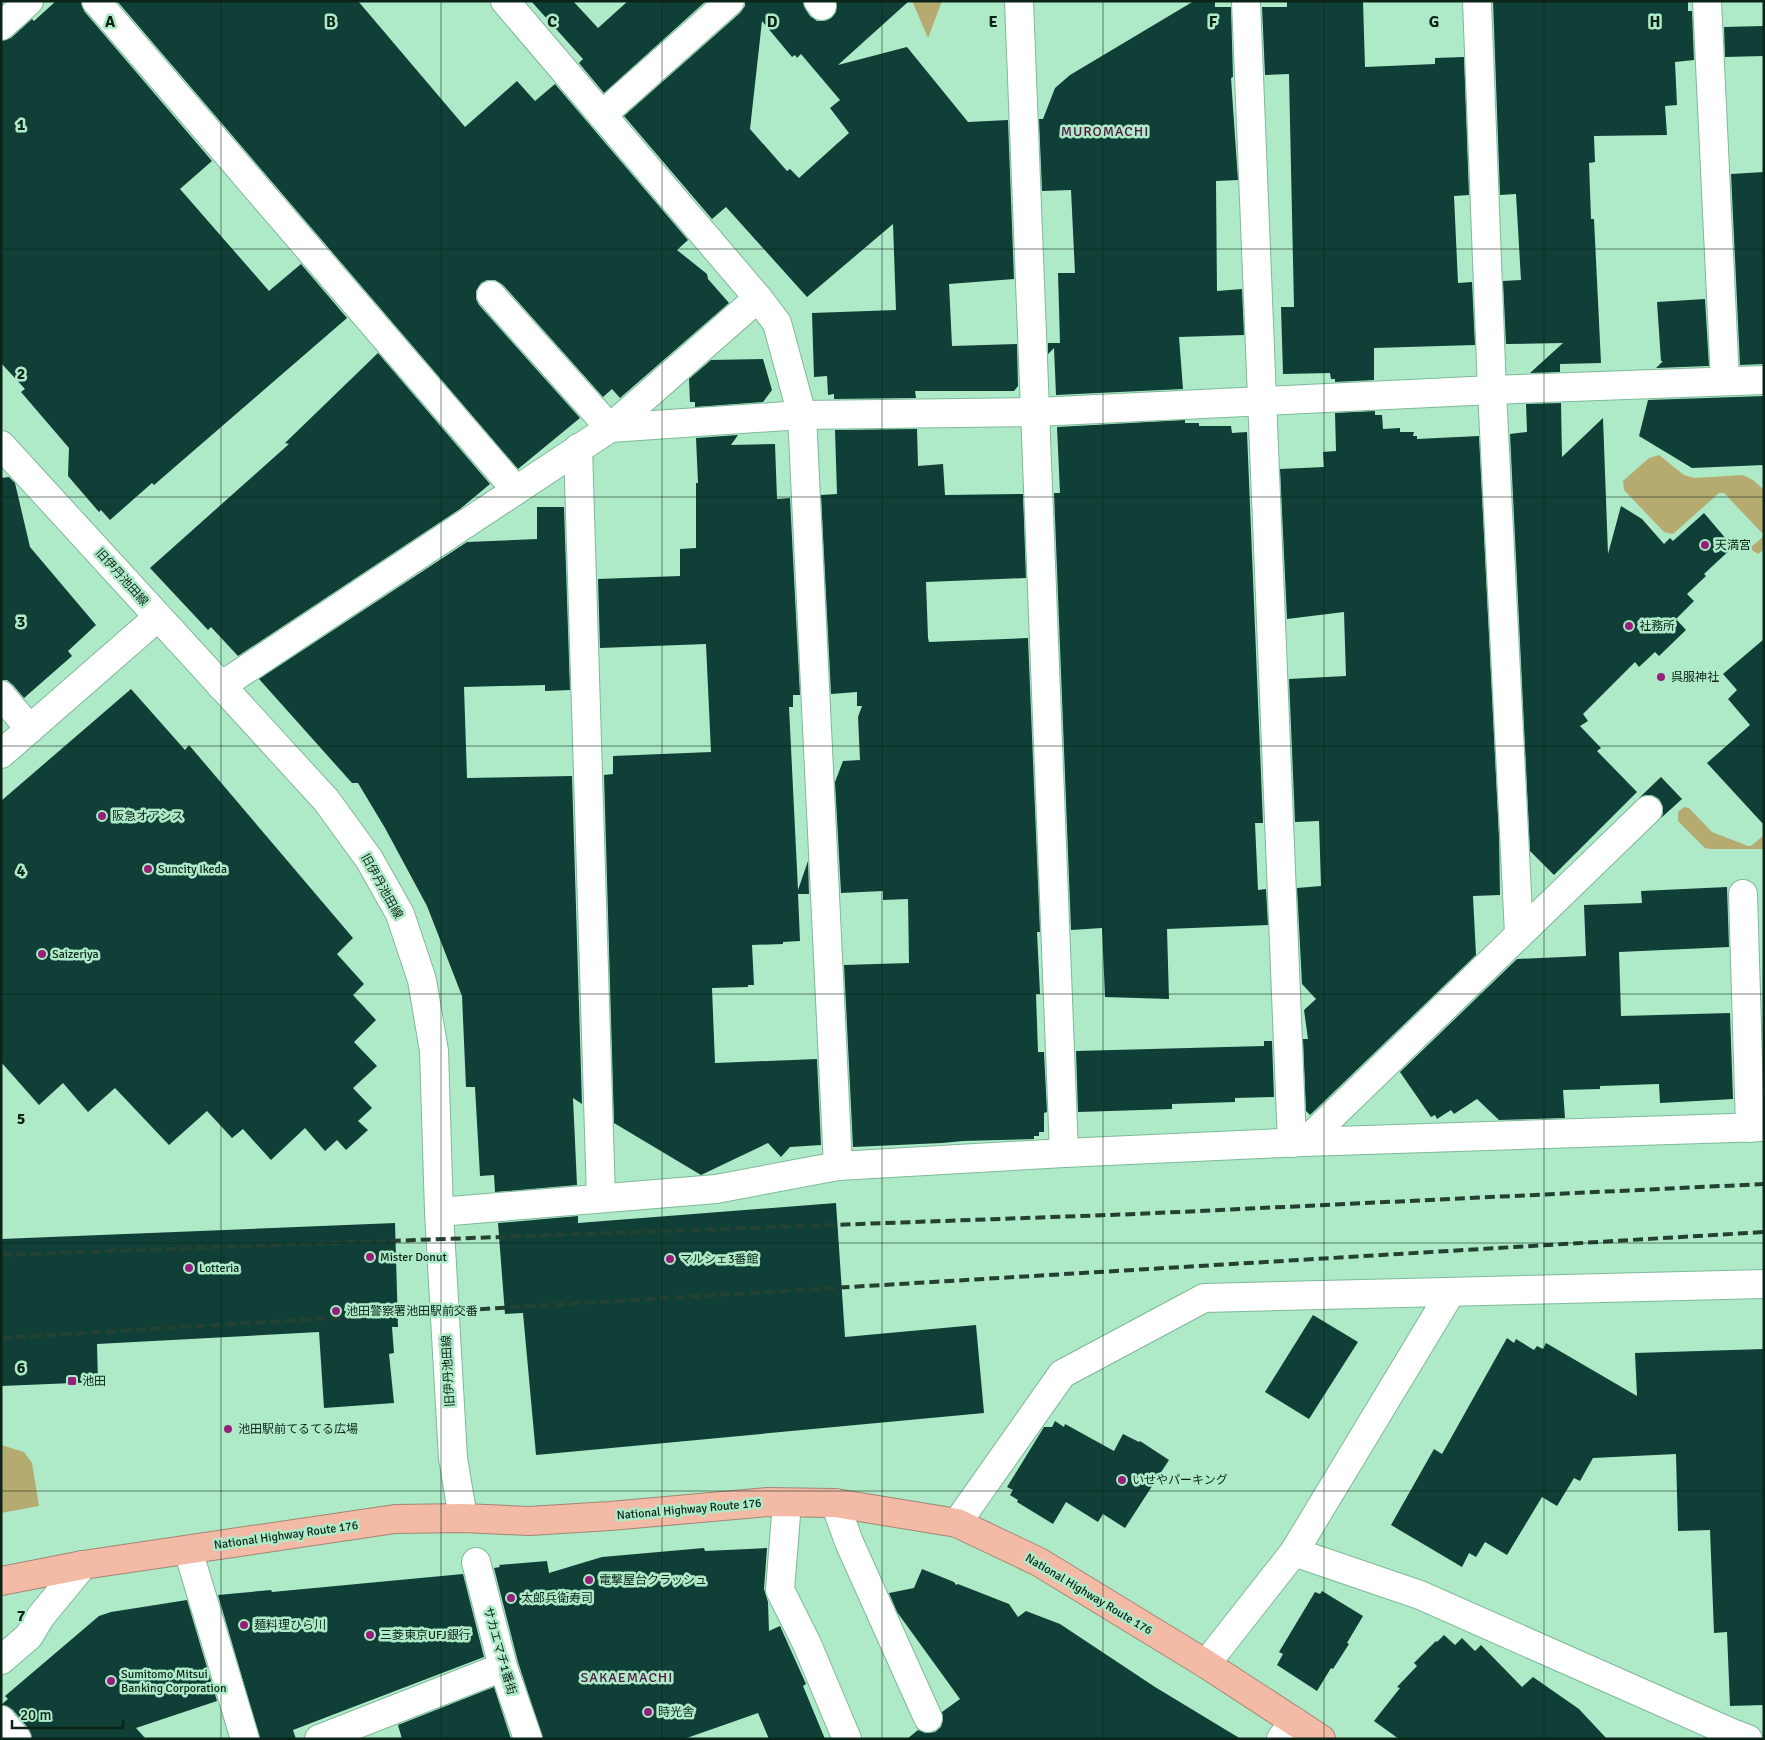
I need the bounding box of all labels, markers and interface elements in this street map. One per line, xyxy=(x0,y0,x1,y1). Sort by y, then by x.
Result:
text: A xyxy=(105,12,116,32)
text: B xyxy=(326,12,336,32)
text: C xyxy=(547,12,557,32)
text: D xyxy=(767,12,778,32)
text: E xyxy=(988,12,998,32)
text: F xyxy=(1209,12,1218,32)
text: G xyxy=(1429,12,1439,32)
text: H xyxy=(1650,12,1660,32)
text: 1 xyxy=(17,115,26,135)
district label: MUROMACHI xyxy=(1061,123,1149,140)
text: 2 xyxy=(17,364,25,384)
place label: 天満宮 xyxy=(1715,538,1751,553)
marker: 天満宮 xyxy=(1699,539,1711,551)
street label: 旧伊丹池田線 xyxy=(92,546,151,609)
text: 3 xyxy=(17,612,25,632)
place label: 社務所 xyxy=(1639,619,1675,634)
marker: 社務所 xyxy=(1623,620,1635,632)
place label: 呉服神社 xyxy=(1671,670,1719,685)
marker: 呉服神社 xyxy=(1655,671,1667,683)
place label: 阪急オアシス xyxy=(112,809,184,824)
marker: 阪急オアシス xyxy=(96,810,108,822)
street label: 旧伊丹池田線 xyxy=(358,851,406,921)
text: 4 xyxy=(17,861,26,881)
place label: Suncity Ikeda xyxy=(158,862,227,877)
marker: Suncity Ikeda xyxy=(142,863,154,875)
place label: Saizeriya xyxy=(52,947,99,962)
marker: Saizeriya xyxy=(36,948,48,960)
text: 5 xyxy=(17,1109,25,1129)
place label: Mister Donut xyxy=(380,1250,447,1265)
marker: Mister Donut xyxy=(364,1251,376,1263)
place label: マルシェ3番館 xyxy=(680,1252,758,1267)
marker: マルシェ3番館 xyxy=(664,1253,676,1265)
place label: Lotteria xyxy=(199,1261,239,1276)
marker: Lotteria xyxy=(183,1262,195,1274)
place label: 池田警察署池田駅前交番 xyxy=(346,1304,478,1319)
marker: 池田警察署池田駅前交番 xyxy=(330,1305,342,1317)
street label: 旧伊丹池田線 xyxy=(439,1335,458,1407)
text: 6 xyxy=(17,1358,26,1378)
place label: 池田 xyxy=(82,1374,106,1389)
marker: 池田 xyxy=(66,1375,78,1387)
place label: 池田駅前てるてる広場 xyxy=(238,1422,358,1437)
marker: 池田駅前てるてる広場 xyxy=(222,1423,234,1435)
place label: いせやパーキング xyxy=(1132,1473,1228,1488)
marker: いせやパーキング xyxy=(1116,1474,1128,1486)
street label: National Highway Route 176 xyxy=(616,1496,762,1523)
street label: National Highway Route 176 xyxy=(213,1518,359,1553)
street label: National Highway Route 176 xyxy=(1023,1551,1155,1638)
place label: 電撃屋台クラッシュ xyxy=(599,1573,707,1588)
marker: 電撃屋台クラッシュ xyxy=(583,1574,595,1586)
place label: 太郎兵衛寿司 xyxy=(521,1591,593,1606)
marker: 太郎兵衛寿司 xyxy=(505,1592,517,1604)
text: 7 xyxy=(17,1606,26,1626)
street label: サカエマチ1番街 xyxy=(480,1606,519,1697)
place label: 麺料理ひら川 xyxy=(254,1618,326,1633)
marker: 麺料理ひら川 xyxy=(238,1619,250,1631)
place label: 三菱東京UFJ銀行 xyxy=(380,1628,471,1643)
marker: 三菱東京UFJ銀行 xyxy=(364,1629,376,1641)
place label: Sumitomo Mitsui Banking Corporation xyxy=(121,1667,227,1696)
district label: SAKAEMACHI xyxy=(581,1669,673,1686)
marker: Sumitomo Mitsui Banking Corporation xyxy=(105,1675,117,1687)
scale bar xyxy=(12,1698,124,1730)
place label: 時光舎 xyxy=(658,1705,694,1720)
text: 20 m xyxy=(20,1706,51,1724)
marker: 時光舎 xyxy=(642,1706,654,1718)

